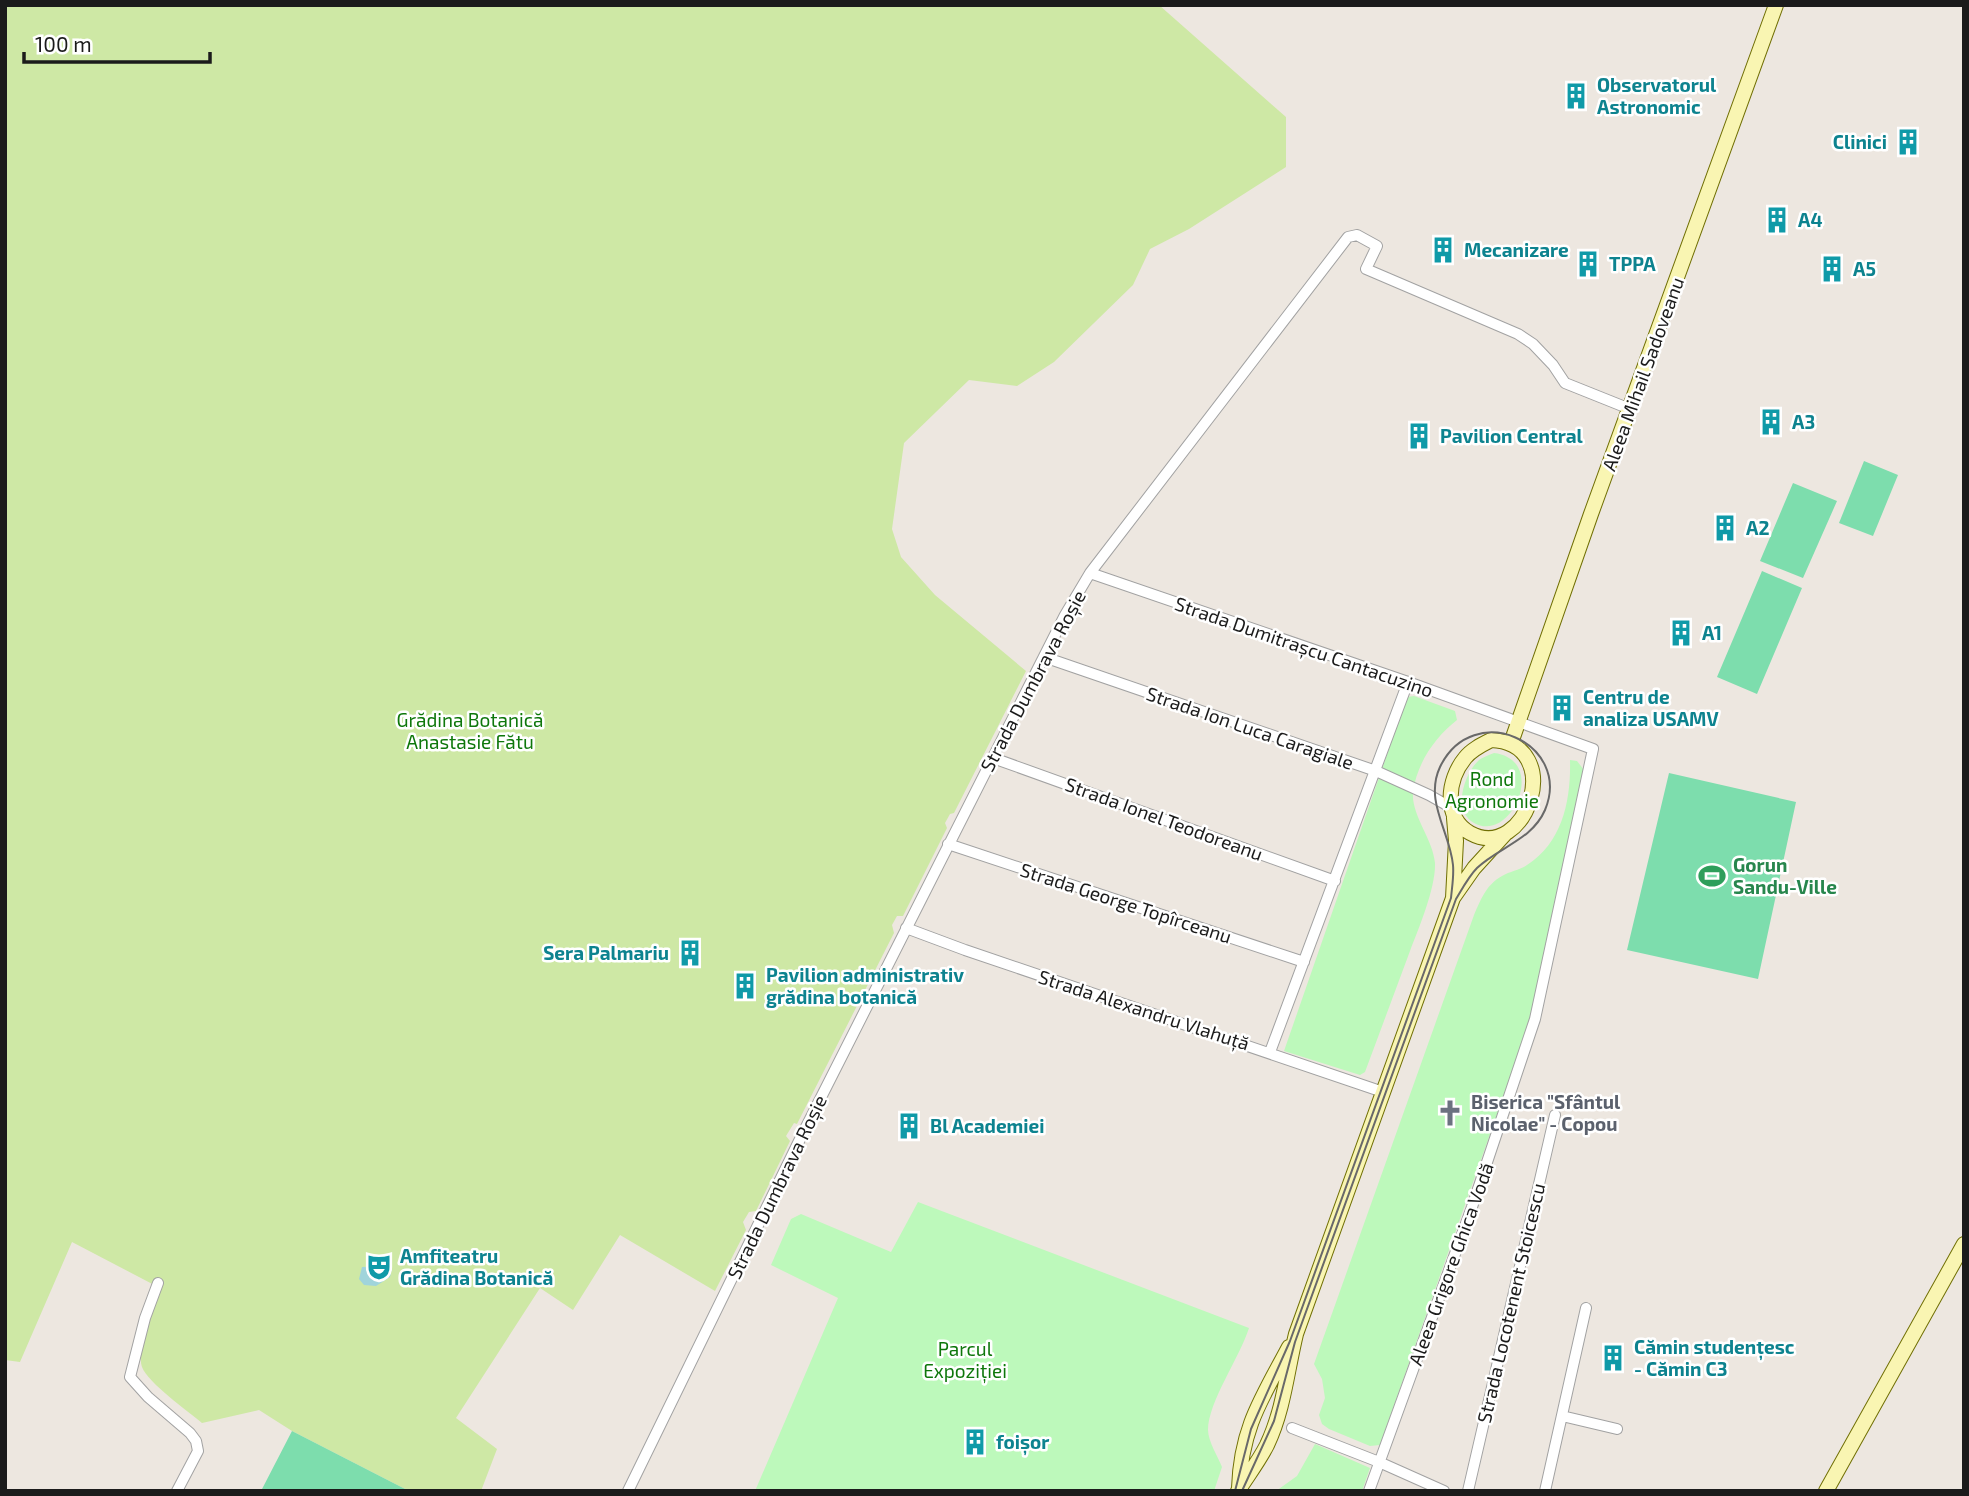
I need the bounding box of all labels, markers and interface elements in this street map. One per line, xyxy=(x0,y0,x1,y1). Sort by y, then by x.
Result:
scale bar xyxy=(24,21,210,65)
text: 100 m xyxy=(35,31,92,56)
place label: Observatorul Astronomic xyxy=(1597,73,1717,118)
building icon: Observatorul Astronomic xyxy=(1561,81,1591,111)
building icon: Clinici xyxy=(1893,127,1923,157)
place label: Clinici xyxy=(1833,130,1887,153)
building icon: A4 xyxy=(1762,205,1792,235)
place label: A4 xyxy=(1798,208,1823,231)
building icon: Mecanizare xyxy=(1428,235,1458,265)
place label: Mecanizare xyxy=(1464,238,1569,261)
building icon: TPPA xyxy=(1573,249,1603,279)
place label: TPPA xyxy=(1609,252,1656,275)
building icon: A5 xyxy=(1817,254,1847,284)
place label: A5 xyxy=(1853,257,1876,280)
street label: Aleea Mihail Sadoveanu xyxy=(1597,274,1688,474)
building icon: A3 xyxy=(1756,407,1786,437)
place label: A3 xyxy=(1792,410,1815,433)
building icon: Pavilion Central xyxy=(1404,421,1434,451)
place label: Pavilion Central xyxy=(1440,424,1584,447)
building icon: A2 xyxy=(1710,513,1740,543)
place label: A2 xyxy=(1746,516,1769,539)
street label: Strada Dumbrava Roșie xyxy=(975,586,1092,776)
street label: Strada Dumitrașcu Cantacuzino xyxy=(1171,591,1436,704)
building icon: A1 xyxy=(1666,618,1696,648)
place label: A1 xyxy=(1702,621,1722,644)
street label: Strada Ion Luca Caragiale xyxy=(1143,681,1357,774)
place label: Centru de analiza USAMV xyxy=(1583,685,1719,730)
building icon: Centru de analiza USAMV xyxy=(1547,693,1577,723)
park label: Grădina Botanică Anastasie Fătu xyxy=(397,708,544,753)
park label: Rond Agronomie xyxy=(1445,767,1539,812)
street label: Strada Ionel Teodoreanu xyxy=(1062,772,1266,865)
place label: Gorun Sandu-Ville xyxy=(1733,853,1837,898)
street label: Strada George Topîrceanu xyxy=(1018,857,1235,948)
sports icon: Gorun Sandu-Ville xyxy=(1697,861,1727,891)
building icon: Sera Palmariu xyxy=(675,938,705,968)
place label: Sera Palmariu xyxy=(543,941,669,964)
place label: Pavilion administrativ grădina botanică xyxy=(766,963,964,1008)
street label: Strada Alexandru Vlahuță xyxy=(1035,965,1253,1056)
building icon: Pavilion administrativ grădina botanică xyxy=(730,971,760,1001)
place label: Biserica "Sfântul Nicolae" - Copou xyxy=(1471,1090,1621,1135)
street label: Strada Dumbrava Roșie xyxy=(722,1091,833,1283)
church icon: Biserica "Sfântul Nicolae" - Copou xyxy=(1435,1098,1465,1128)
building icon: Bl Academiei xyxy=(894,1111,924,1141)
place label: Bl Academiei xyxy=(930,1114,1045,1137)
street label: Aleea Grigore Ghica Vodă xyxy=(1403,1159,1498,1368)
street label: Strada Locotenent Stoicescu xyxy=(1472,1181,1549,1425)
place label: Amfiteatru Grădina Botanică xyxy=(400,1244,553,1289)
theatre icon: Amfiteatru Grădina Botanică xyxy=(364,1252,394,1282)
place label: Cămin studențesc - Cămin C3 xyxy=(1634,1335,1795,1380)
park label: Parcul Expoziției xyxy=(923,1337,1007,1384)
building icon: Cămin studențesc - Cămin C3 xyxy=(1598,1343,1628,1373)
building icon: foișor xyxy=(960,1427,990,1457)
place label: foișor xyxy=(996,1430,1049,1456)

